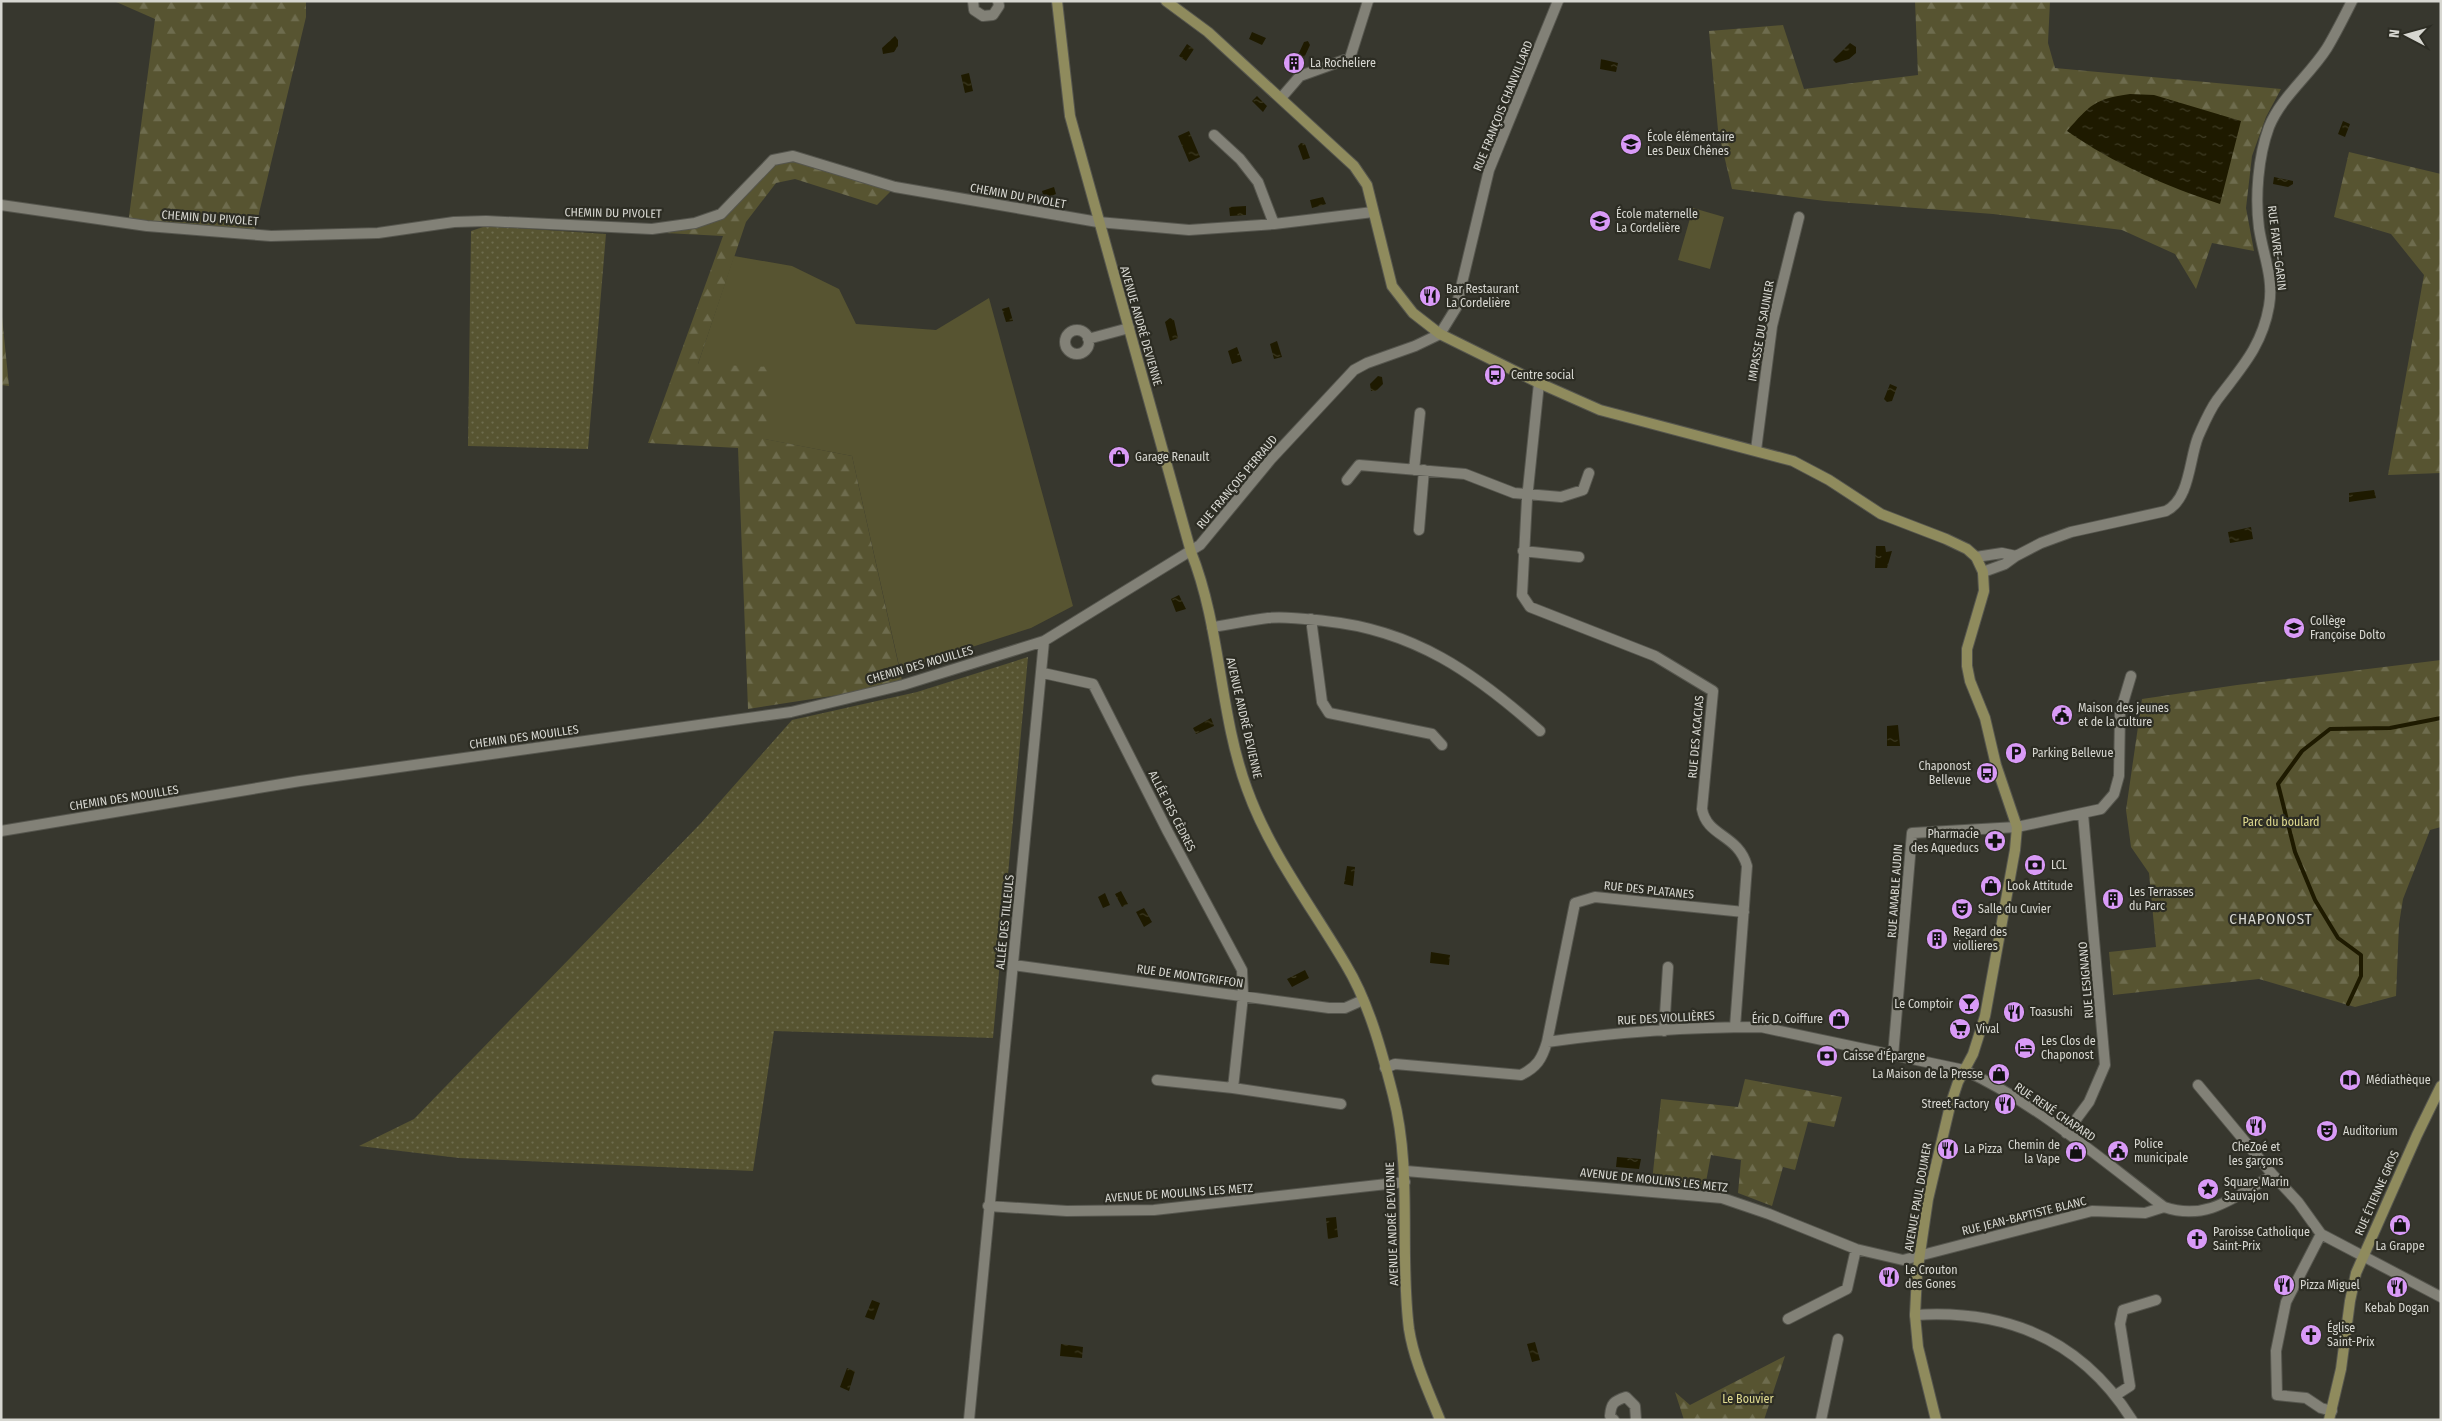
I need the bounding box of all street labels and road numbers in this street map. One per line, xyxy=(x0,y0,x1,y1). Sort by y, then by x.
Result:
street label: RUE FRANÇOIS CHANVILLARD xyxy=(1470,39,1536,173)
street label: CHEMIN DU PIVOLET xyxy=(969,181,1067,211)
street label: CHEMIN DU PIVOLET xyxy=(564,205,662,221)
street label: RUE FAVRE-GARIN xyxy=(2265,205,2289,291)
street label: CHEMIN DU PIVOLET xyxy=(161,208,259,228)
street label: AVENUE ANDRÉ DEVIENNE xyxy=(1117,264,1166,388)
street label: IMPASSE DU SAUNIER xyxy=(1745,279,1777,383)
street label: RUE FRANÇOIS PERRAUD xyxy=(1194,432,1280,532)
street label: CHEMIN DES MOUILLES xyxy=(865,643,975,687)
street label: AVENUE ANDRÉ DEVIENNE xyxy=(1223,656,1266,780)
street label: RUE DES ACACIAS xyxy=(1685,695,1707,779)
street label: CHEMIN DES MOUILLES xyxy=(468,722,580,752)
street label: ALLÉE DES CÈDRES xyxy=(1146,768,1199,854)
street label: CHEMIN DES MOUILLES xyxy=(68,782,180,814)
street label: RUE AMABLE AUDIN xyxy=(1885,844,1905,938)
street label: ALLÉE DES TILLEULS xyxy=(992,874,1017,970)
street label: RUE DES PLATANES xyxy=(1603,878,1695,902)
street label: RUE LESIGNANO xyxy=(2076,941,2096,1019)
street label: RUE DE MONTGRIFFON xyxy=(1136,962,1244,990)
street label: RUE DES VIOLLIÈRES xyxy=(1617,1007,1715,1028)
street label: RUE RENÉ CHAPARD xyxy=(2012,1079,2099,1144)
street label: AVENUE PAUL DOUMER xyxy=(1902,1141,1935,1252)
street label: RUE ÉTIENNE GROS xyxy=(2351,1148,2402,1238)
street label: AVENUE ANDRÉ DEVIENNE xyxy=(1382,1161,1401,1286)
street label: AVENUE DE MOULINS LES METZ xyxy=(1579,1165,1729,1195)
street label: AVENUE DE MOULINS LES METZ xyxy=(1104,1181,1254,1205)
street label: RUE JEAN-BAPTISTE BLANC xyxy=(1960,1194,2088,1238)

